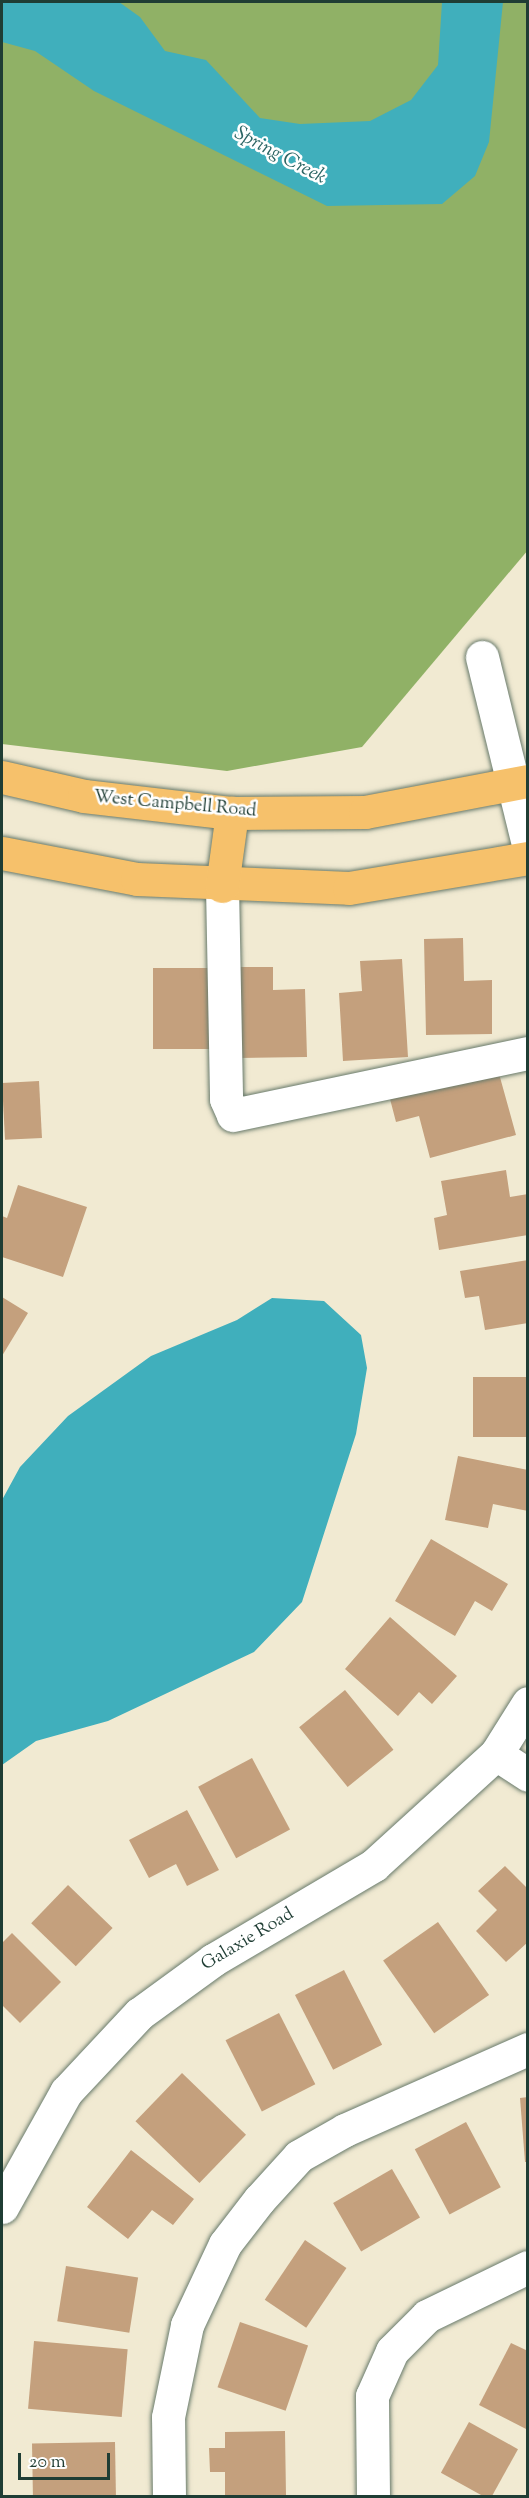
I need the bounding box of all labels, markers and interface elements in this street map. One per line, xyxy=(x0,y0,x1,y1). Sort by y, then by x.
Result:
water label: Spring Creek xyxy=(230,122,330,190)
street label: West Campbell Road xyxy=(93,787,257,823)
street label: Galaxie Road xyxy=(198,1904,298,1976)
scale bar xyxy=(21,2441,112,2479)
text: 20 m xyxy=(29,2450,66,2476)

